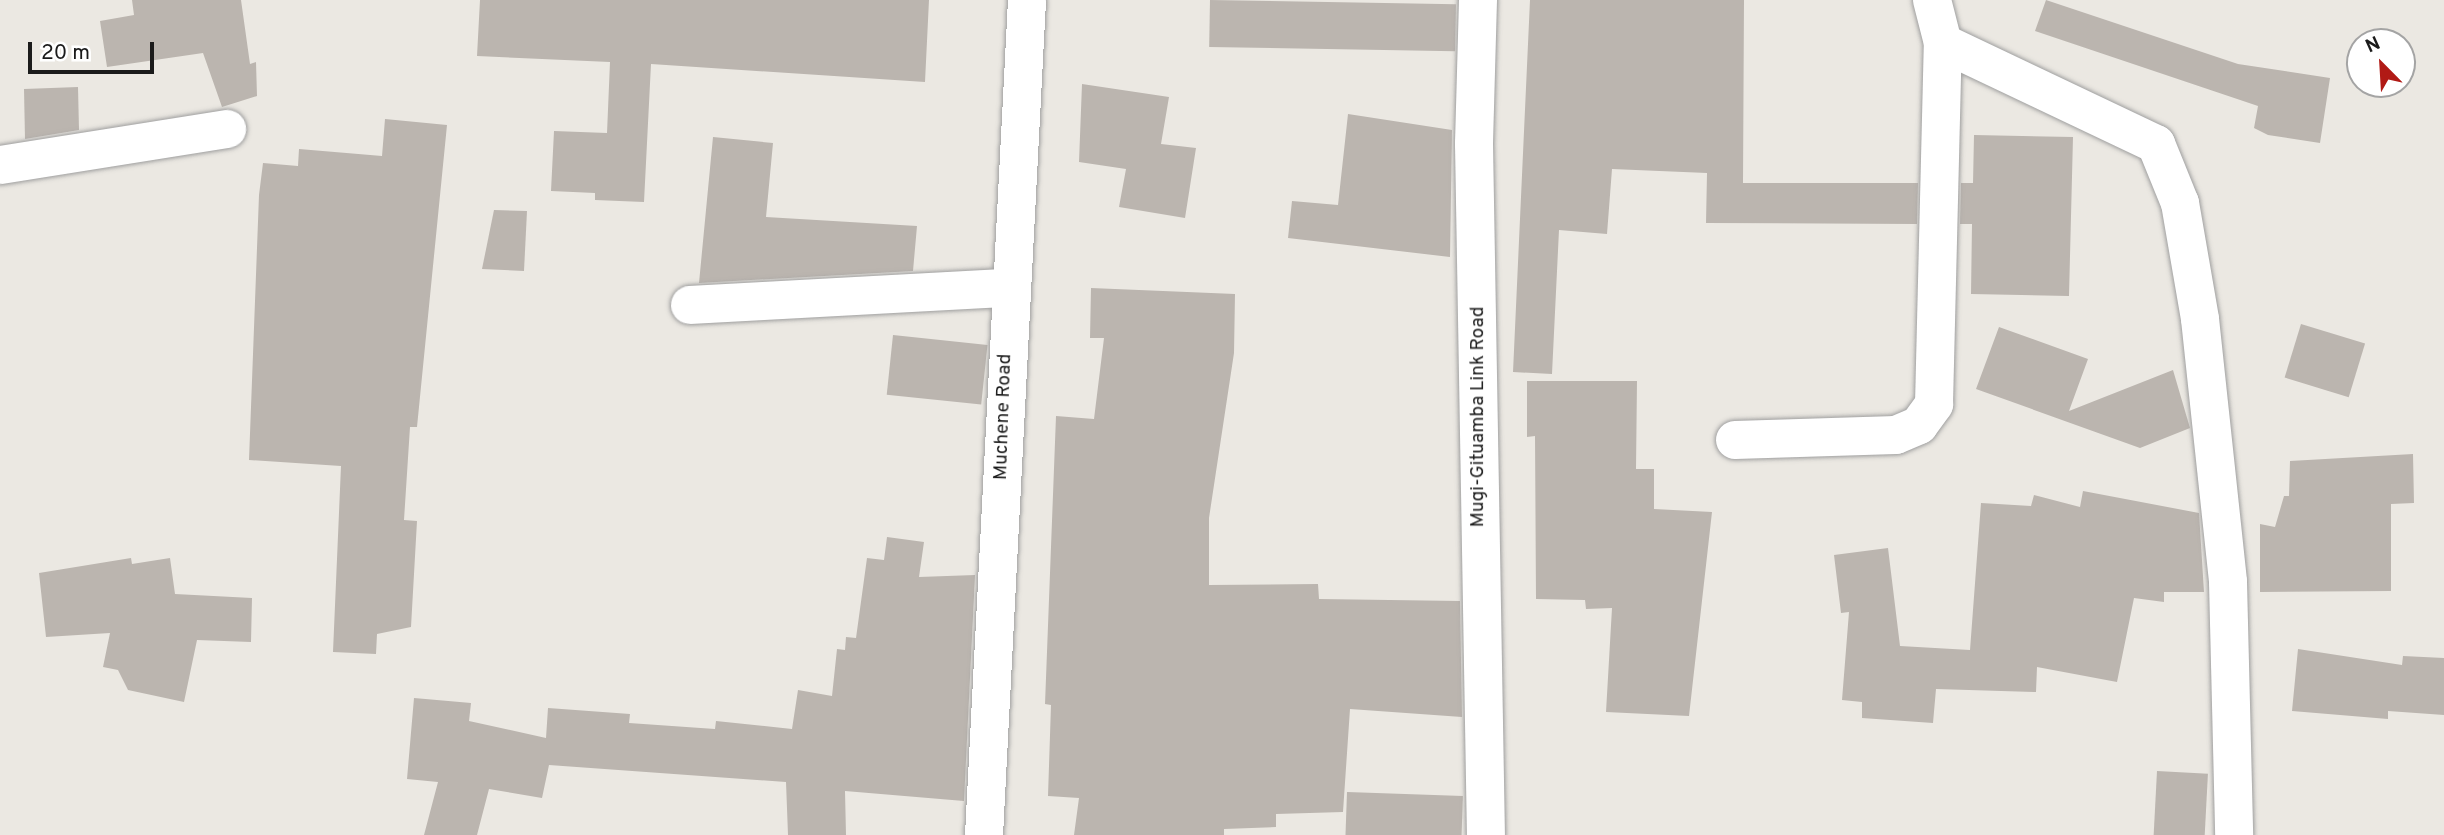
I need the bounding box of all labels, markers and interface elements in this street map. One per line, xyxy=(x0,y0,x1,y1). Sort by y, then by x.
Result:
scale bar xyxy=(32,28,158,72)
north arrow xyxy=(2346,28,2416,98)
text: N xyxy=(2362,32,2384,59)
text: 20 m xyxy=(41,40,90,67)
street label: Mugi-Gituamba Link Road xyxy=(1468,307,1490,527)
street label: Muchene Road xyxy=(990,353,1018,481)

